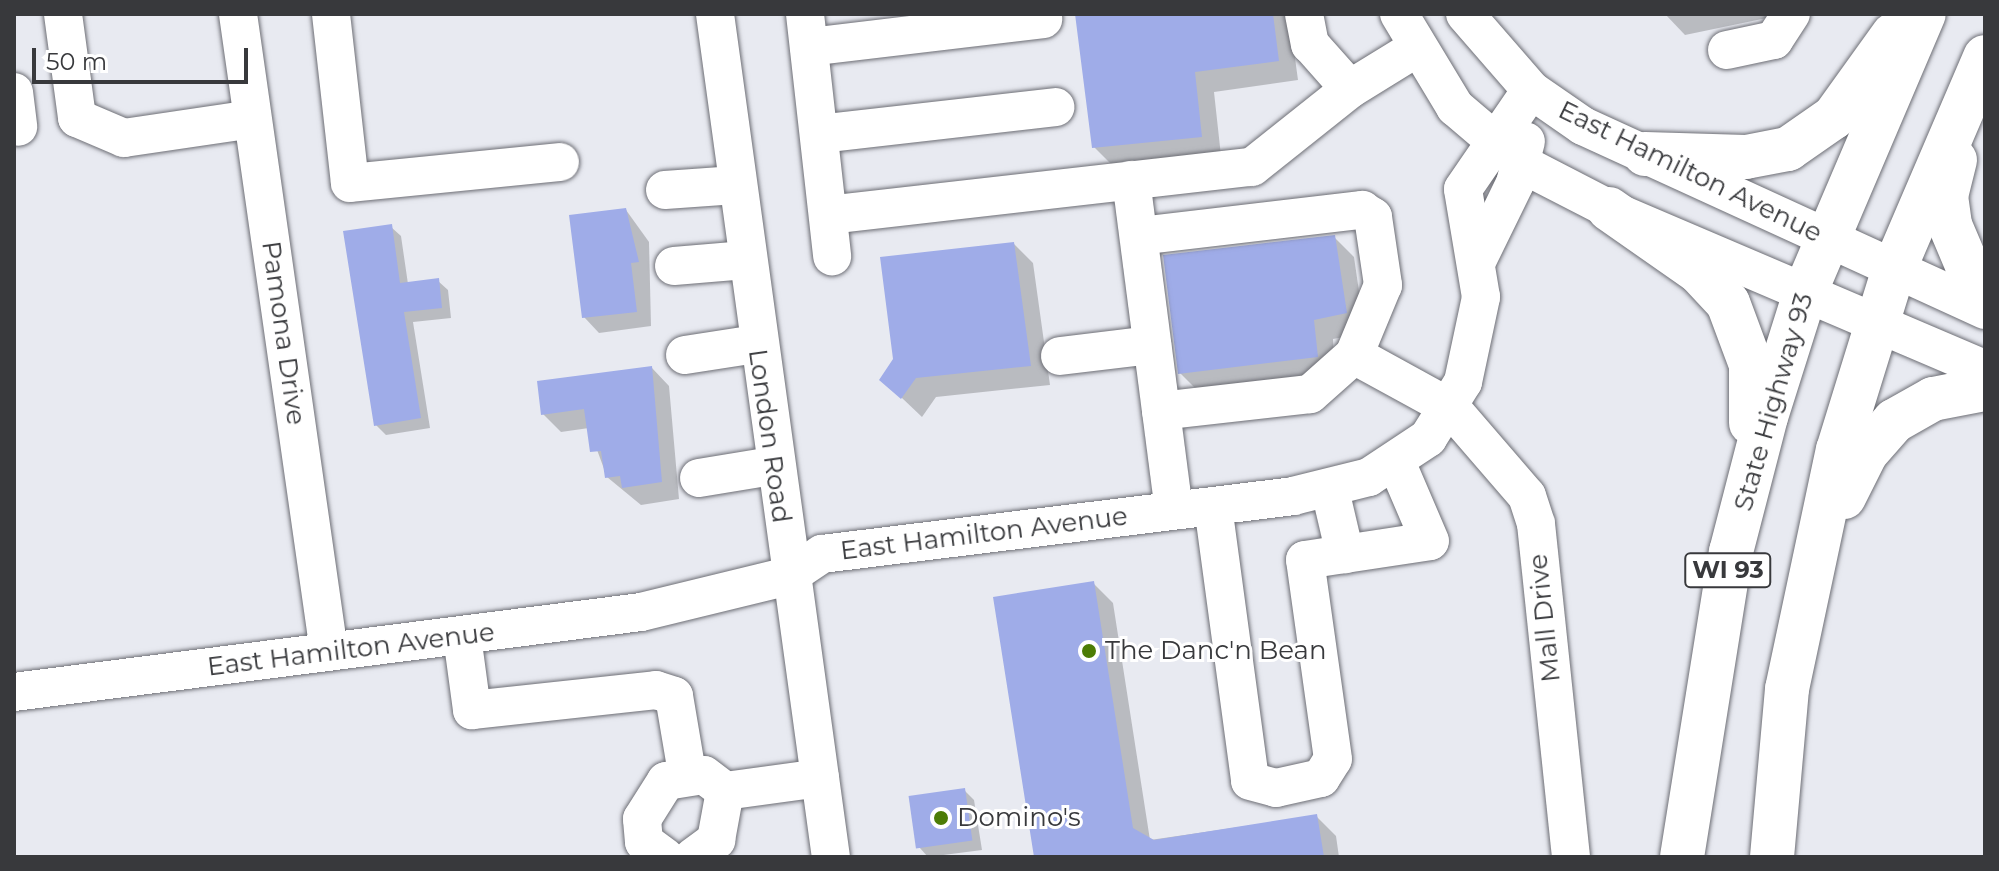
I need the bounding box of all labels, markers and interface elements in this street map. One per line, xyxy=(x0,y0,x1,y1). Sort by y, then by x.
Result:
scale bar xyxy=(36,32,252,82)
text: 50 m xyxy=(46,47,107,76)
street label: East Hamilton Avenue xyxy=(1553,95,1827,249)
street label: Pamona Drive xyxy=(255,239,311,427)
street label: State Highway 93 xyxy=(1728,289,1820,515)
street label: London Road xyxy=(741,347,797,525)
street label: East Hamilton Avenue xyxy=(839,501,1129,567)
road number: WI 93 xyxy=(1684,550,1772,590)
street label: Mall Drive xyxy=(1523,552,1567,684)
street label: East Hamilton Avenue xyxy=(206,617,496,683)
place label: The Danc'n Bean xyxy=(1105,635,1327,667)
marker: The Danc'n Bean xyxy=(1080,642,1098,660)
place label: Domino's xyxy=(957,802,1081,834)
marker: Domino's xyxy=(932,809,950,827)

